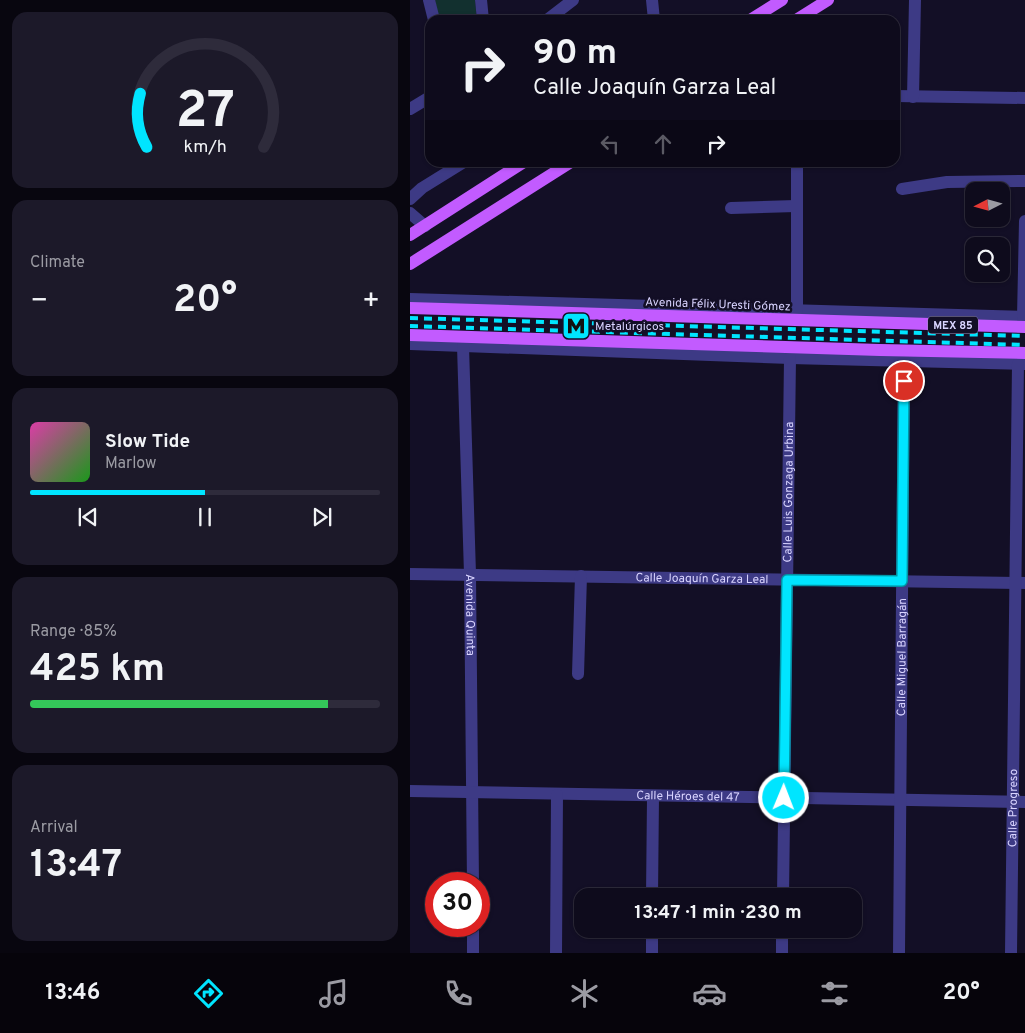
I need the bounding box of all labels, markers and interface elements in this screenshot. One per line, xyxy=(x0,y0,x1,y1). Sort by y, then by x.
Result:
text: 90 m xyxy=(533,32,617,76)
icon: right xyxy=(450,35,515,100)
text: Calle Joaquín Garza Leal xyxy=(533,75,776,102)
text: 27 xyxy=(175,80,235,146)
icon: left xyxy=(596,130,624,158)
icon: ahead xyxy=(649,130,677,158)
icon: right xyxy=(702,130,730,158)
text: km/h xyxy=(183,136,227,159)
north arrow xyxy=(965,182,1010,228)
map controls xyxy=(965,182,1010,282)
button: search xyxy=(965,237,1010,282)
text: Climate xyxy=(30,253,85,273)
text: 20° xyxy=(173,277,237,326)
text: − xyxy=(30,284,48,320)
text: + xyxy=(362,284,380,320)
street label: Avenida Félix Uresti Gómez xyxy=(645,294,791,316)
metro station icon: Metalúrgicos xyxy=(561,311,591,341)
road number: MEX 85 xyxy=(928,316,978,334)
place label: Metalúrgicos xyxy=(595,319,664,335)
pin xyxy=(883,360,925,402)
icon: arrive xyxy=(890,367,918,395)
street label: Calle Luis Gonzaga Urbina xyxy=(780,422,798,563)
text: Slow Tide xyxy=(105,430,190,454)
text: Marlow xyxy=(105,454,157,474)
icon: previous xyxy=(74,503,102,531)
icon: pause xyxy=(191,503,219,531)
icon: next xyxy=(308,503,336,531)
street label: Calle Joaquín Garza Leal xyxy=(635,570,769,588)
street label: Avenida Quinta xyxy=(461,574,478,656)
street label: Calle Miguel Barragán xyxy=(894,598,911,716)
text: Range · 85% xyxy=(30,622,117,642)
text: 425 km xyxy=(30,646,165,695)
street label: Calle Progreso xyxy=(1005,768,1022,847)
position arrow xyxy=(757,771,809,823)
street label: Calle Héroes del 47 xyxy=(636,788,740,806)
text: Arrival xyxy=(30,818,78,838)
text: 13:47 xyxy=(30,842,122,891)
speed limit sign: 30 xyxy=(425,872,490,937)
text: 13:47 · 1 min · 230 m xyxy=(634,901,802,925)
icon: directions xyxy=(191,976,226,1011)
icon: music xyxy=(316,976,351,1011)
icon: phone xyxy=(441,976,476,1011)
icon: climate xyxy=(567,976,602,1011)
icon: car xyxy=(692,976,727,1011)
icon: filters xyxy=(817,976,852,1011)
text: 13:46 xyxy=(45,980,100,1007)
text: 20° xyxy=(943,980,980,1007)

